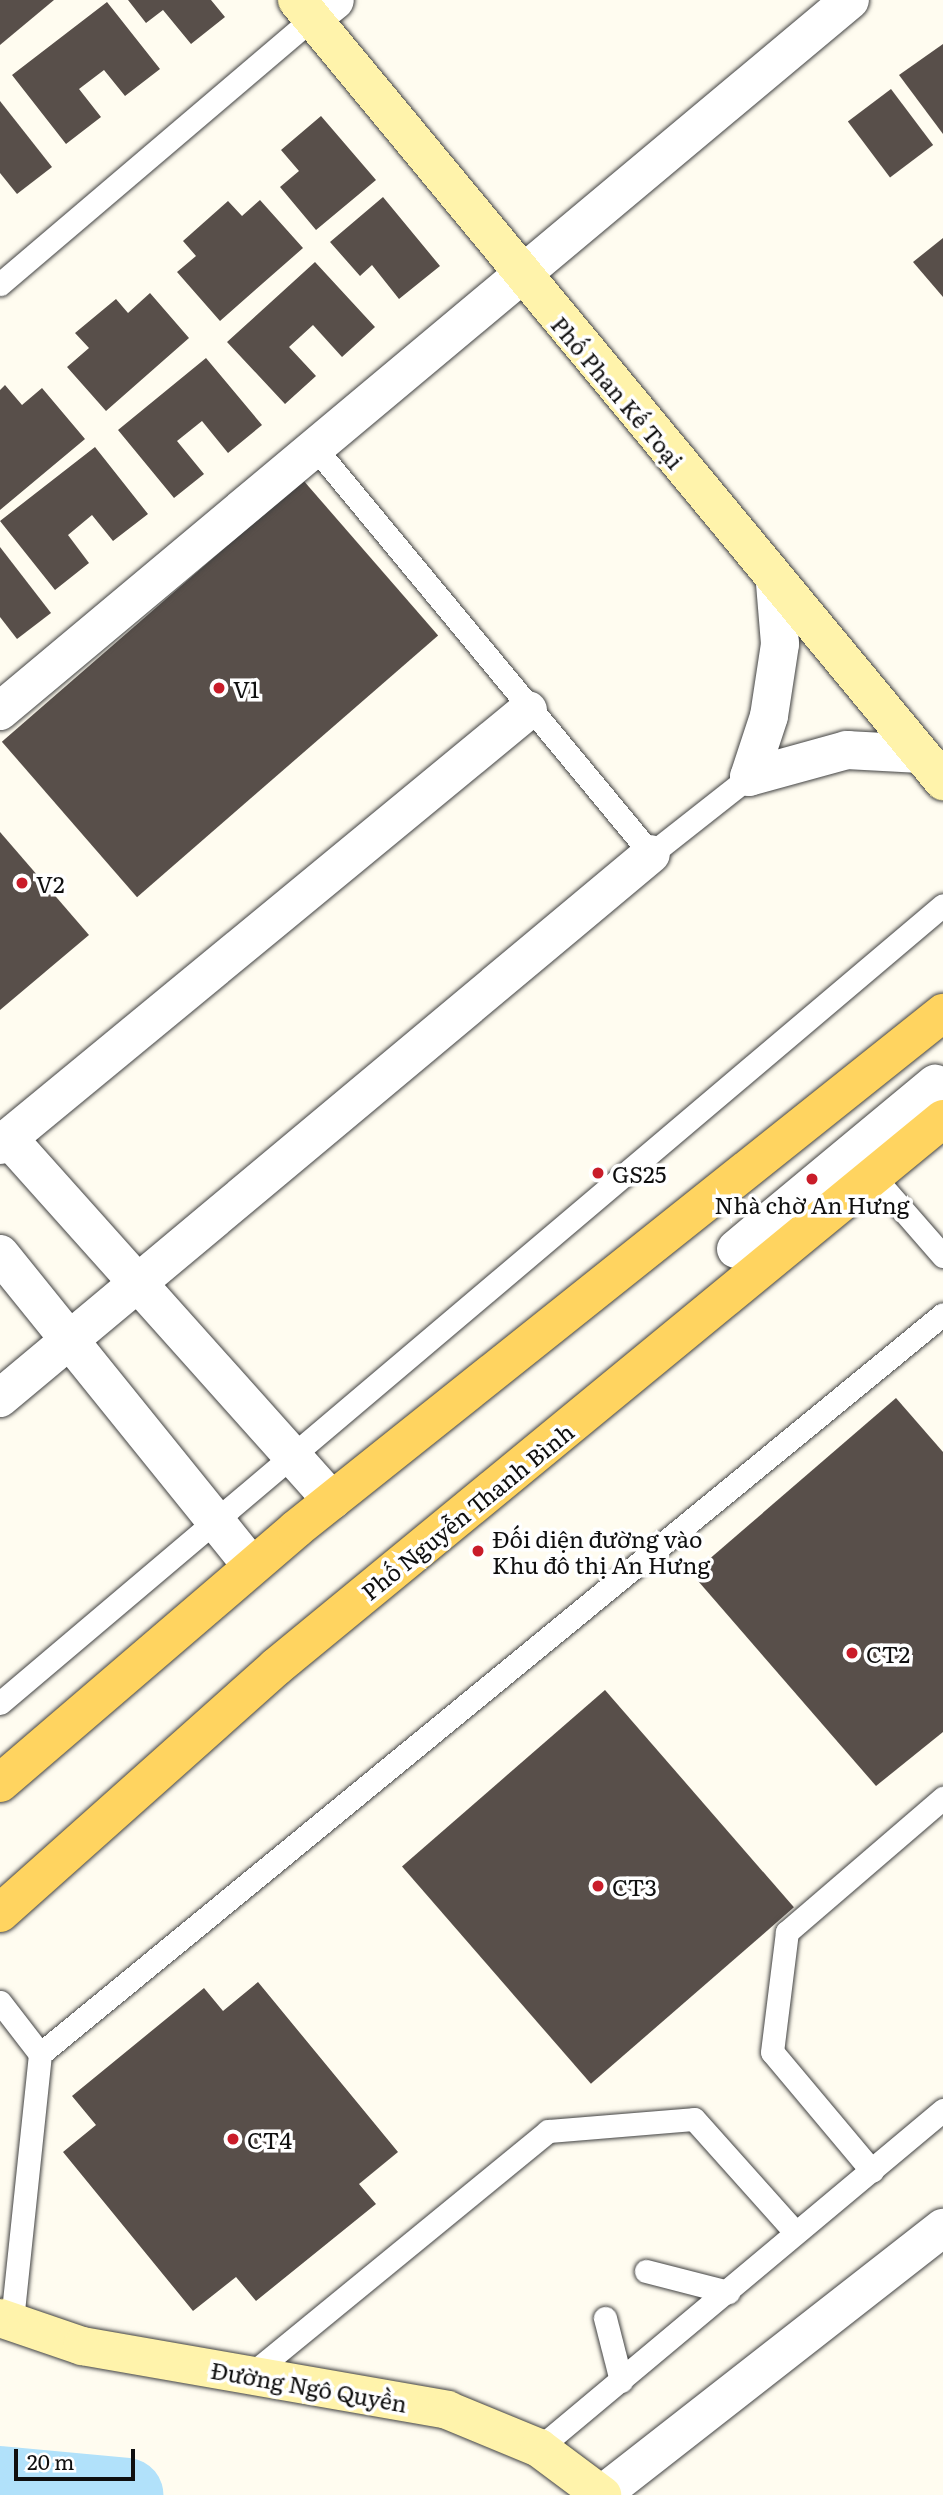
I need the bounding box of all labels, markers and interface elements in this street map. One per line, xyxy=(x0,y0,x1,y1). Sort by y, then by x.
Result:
street label: Phố Phan Kế Toại xyxy=(546,310,690,474)
place label: V1 xyxy=(233,674,259,702)
marker: V1 xyxy=(211,680,227,696)
place label: V2 xyxy=(36,869,65,897)
marker: V2 xyxy=(14,875,30,891)
place label: GS25 xyxy=(612,1159,666,1187)
marker: GS25 xyxy=(590,1165,606,1181)
marker: Nhà chờ An Hưng xyxy=(804,1171,820,1187)
place label: Nhà chờ An Hưng xyxy=(714,1190,910,1218)
street label: Phố Nguyễn Thanh Bình xyxy=(355,1417,579,1605)
place label: Đối diện đường vào Khu đô thị An Hưng xyxy=(492,1524,710,1578)
marker: Đối diện đường vào Khu đô thị An Hưng xyxy=(470,1543,486,1559)
place label: CT2 xyxy=(866,1639,910,1667)
marker: CT2 xyxy=(844,1645,860,1661)
place label: CT3 xyxy=(612,1872,657,1900)
marker: CT3 xyxy=(590,1878,606,1894)
place label: CT4 xyxy=(247,2125,292,2153)
marker: CT4 xyxy=(225,2131,241,2147)
street label: Đường Ngô Quyền xyxy=(209,2355,409,2417)
scale bar xyxy=(18,2436,138,2480)
text: 20 m xyxy=(27,2445,74,2476)

